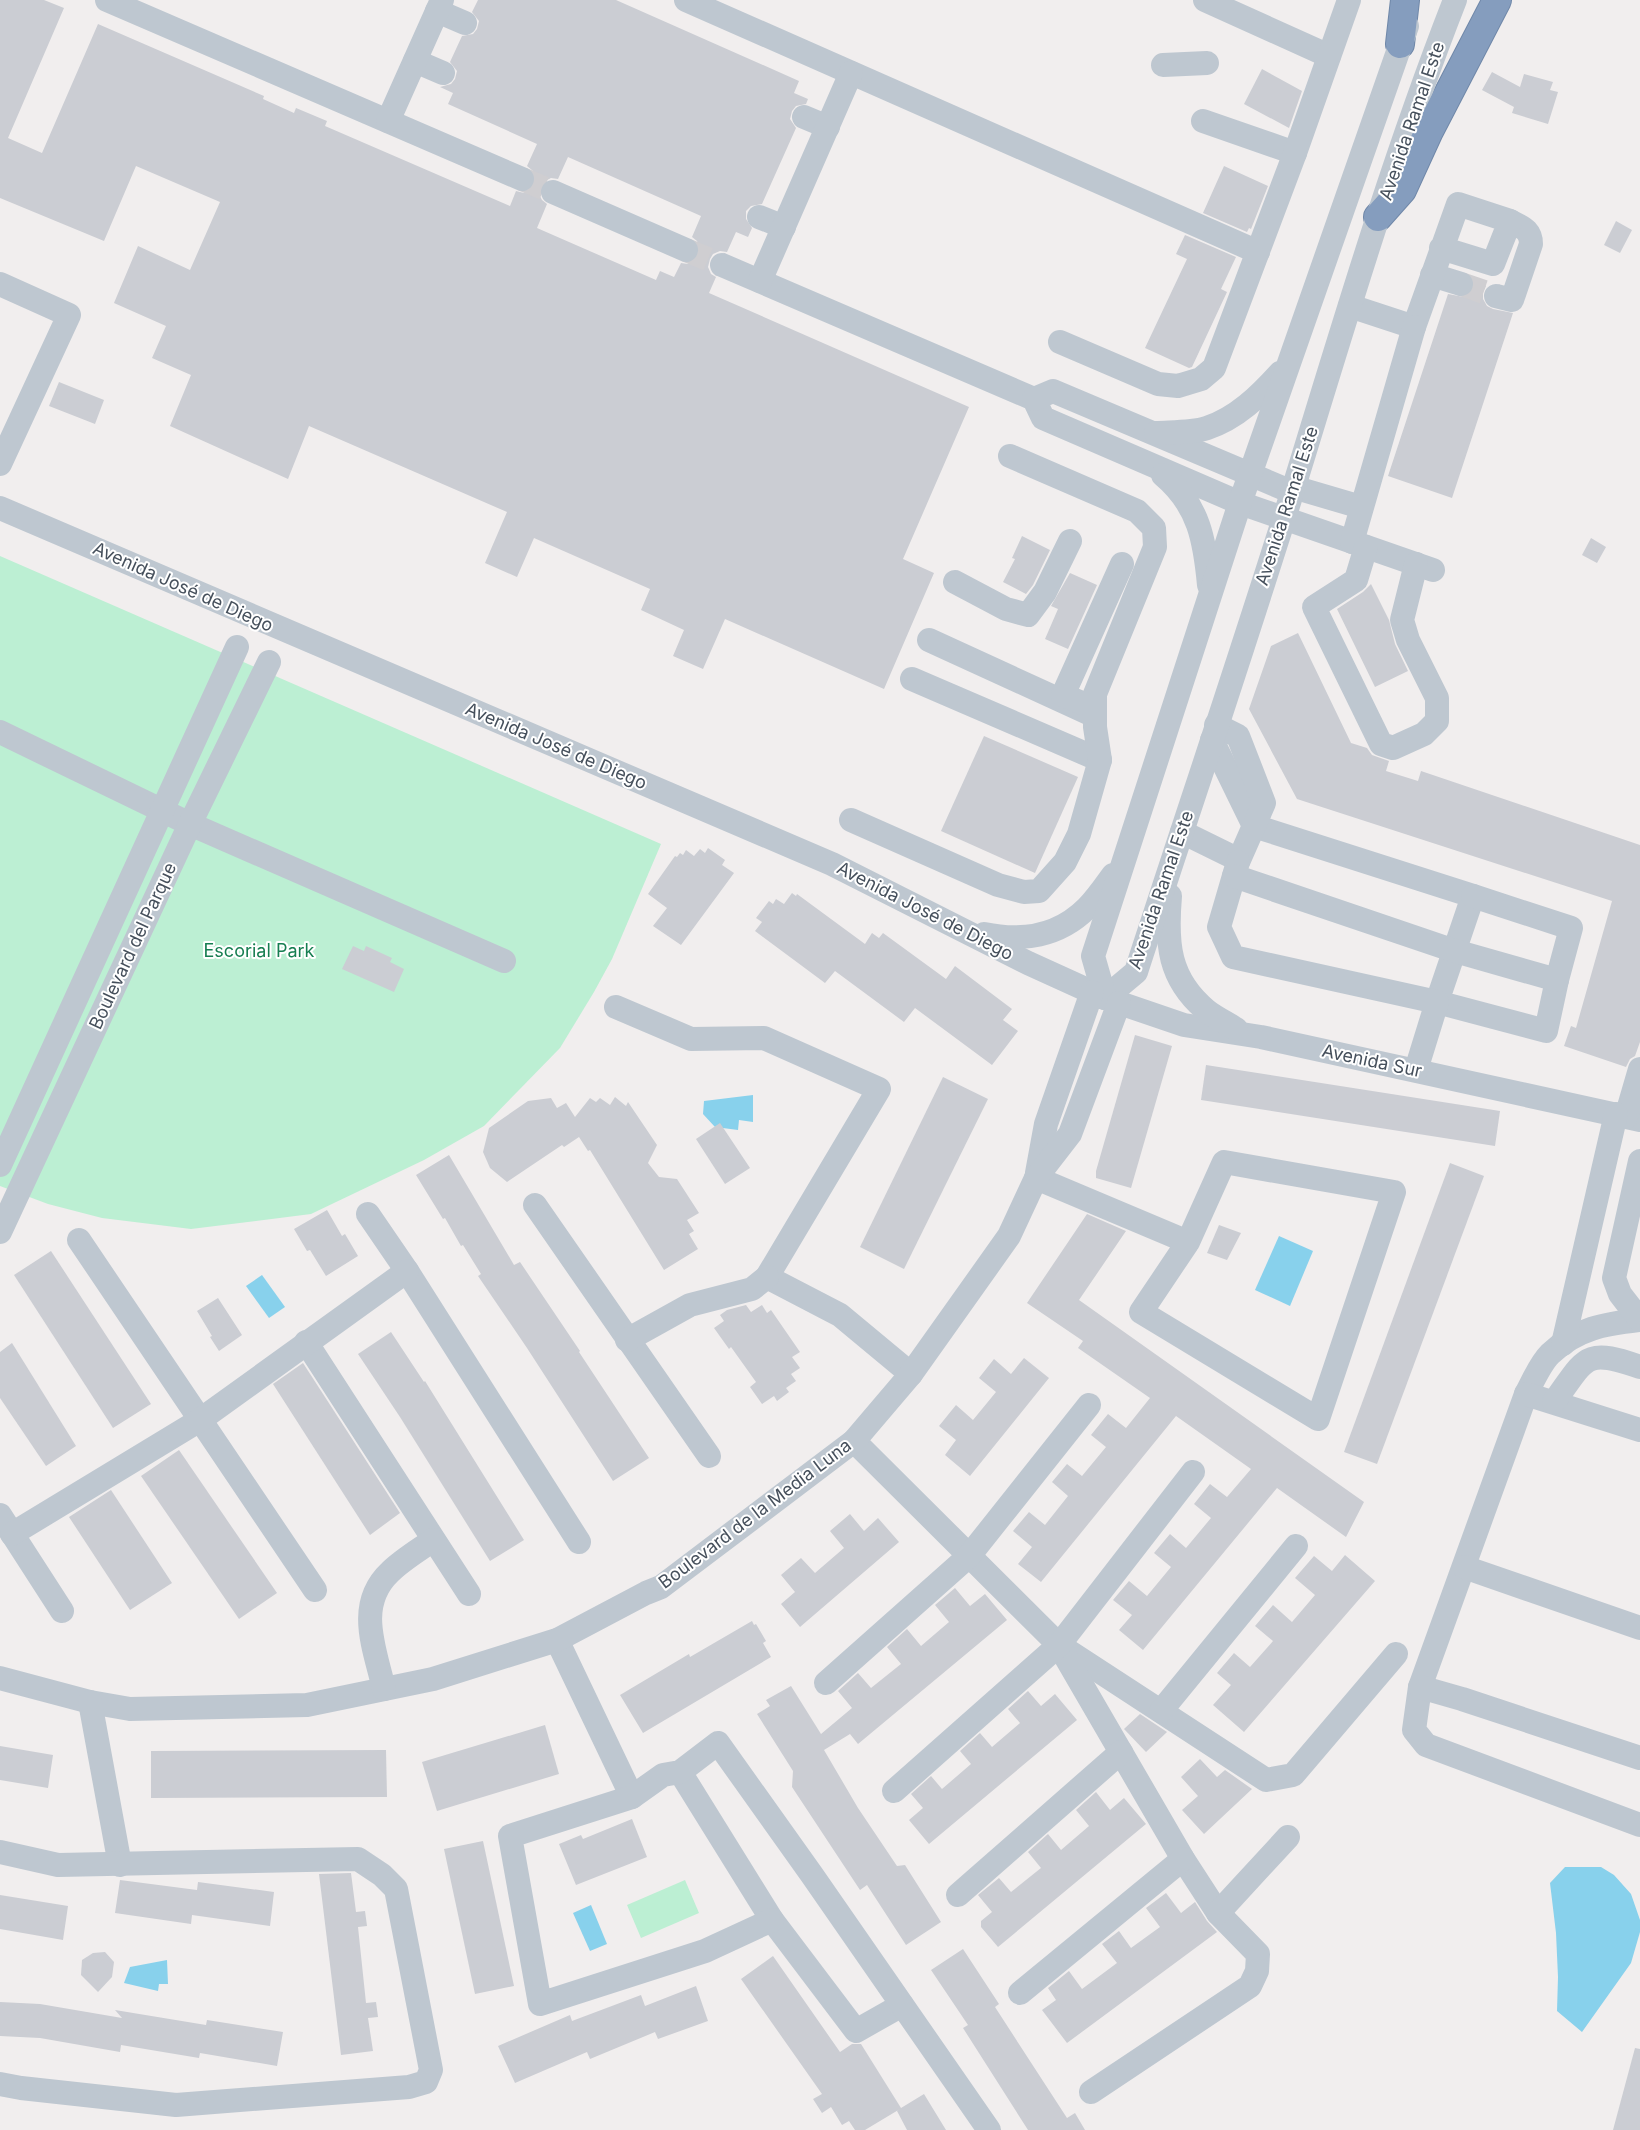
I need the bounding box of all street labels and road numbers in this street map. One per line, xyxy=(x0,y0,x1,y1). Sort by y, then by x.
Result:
street label: Avenida Ramal Este xyxy=(1375,39,1448,203)
street label: Avenida Ramal Este xyxy=(1251,424,1322,588)
street label: Avenida José de Diego xyxy=(90,537,277,636)
street label: Avenida José de Diego xyxy=(462,698,650,793)
street label: Avenida Ramal Este xyxy=(1124,808,1197,972)
street label: Avenida José de Diego xyxy=(834,857,1017,964)
street label: Boulevard del Parque xyxy=(85,859,180,1033)
street label: Avenida Sur xyxy=(1320,1040,1424,1081)
street label: Boulevard de la Media Luna xyxy=(654,1434,855,1593)

